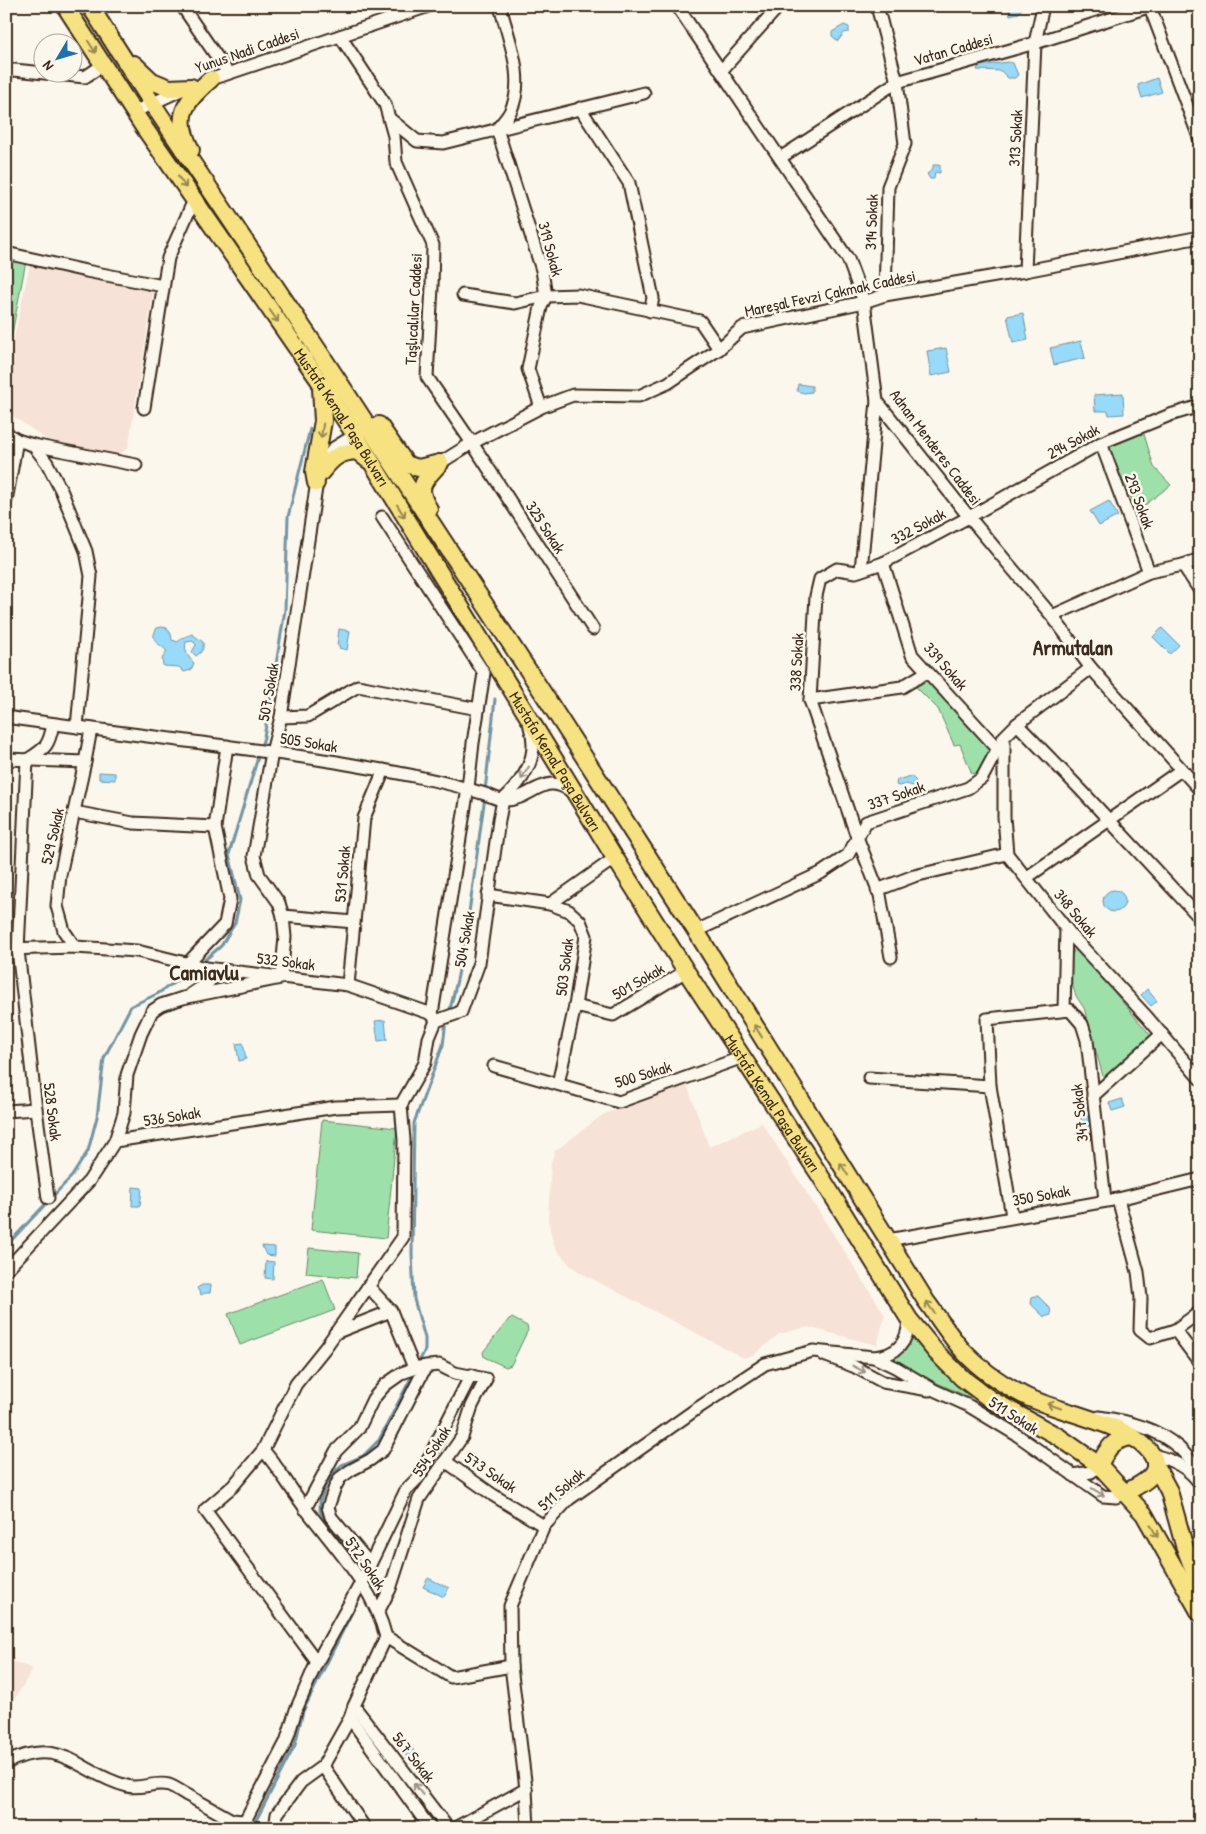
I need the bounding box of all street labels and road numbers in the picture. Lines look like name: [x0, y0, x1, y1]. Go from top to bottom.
street label: Yunus Nadi Caddesi: [192, 22, 302, 78]
street label: Vatan Caddesi: [911, 27, 995, 71]
street label: 313 Sokak: [1003, 109, 1027, 167]
street label: 314 Sokak: [859, 193, 883, 250]
street label: 319 Sokak: [533, 219, 569, 279]
street label: Taşlıcalılar Caddesi: [399, 252, 427, 366]
street label: Mareşal Fevzi Çakmak Caddesi: [742, 264, 918, 322]
street label: Mustafa Kemal Paşa Bulvarı: [289, 344, 395, 491]
street label: Adnan Menderes Caddesi: [885, 384, 987, 510]
street label: 294 Sokak: [1043, 418, 1103, 464]
street label: 293 Sokak: [1120, 470, 1160, 532]
street label: 325 Sokak: [521, 496, 571, 558]
street label: 332 Sokak: [887, 502, 949, 550]
street label: 338 Sokak: [783, 632, 809, 692]
street label: 339 Sokak: [919, 637, 973, 695]
street label: 507 Sokak: [252, 661, 284, 723]
street label: Mustafa Kemal Paşa Bulvarı: [504, 687, 607, 836]
street label: 505 Sokak: [279, 727, 340, 757]
street label: 337 Sokak: [864, 775, 928, 815]
street label: 529 Sokak: [35, 805, 69, 866]
street label: 531 Sokak: [329, 844, 355, 903]
street label: 348 Sokak: [1049, 884, 1103, 942]
street label: 504 Sokak: [448, 909, 480, 969]
street label: 503 Sokak: [550, 936, 579, 997]
street label: 532 Sokak: [256, 947, 317, 976]
street label: 501 Sokak: [608, 957, 668, 1005]
street label: Mustafa Kemal Paşa Bulvarı: [719, 1030, 826, 1177]
street label: 500 Sokak: [612, 1055, 674, 1093]
street label: 528 Sokak: [39, 1082, 68, 1143]
street label: 347 Sokak: [1065, 1083, 1093, 1143]
street label: 536 Sokak: [142, 1101, 202, 1131]
street label: 350 Sokak: [1010, 1179, 1072, 1211]
street label: 511 Sokak: [985, 1391, 1044, 1440]
street label: 554 Sokak: [406, 1421, 456, 1481]
street label: 573 Sokak: [460, 1446, 522, 1498]
street label: 511 Sokak: [533, 1462, 589, 1515]
street label: 572 Sokak: [340, 1532, 392, 1594]
street label: 567 Sokak: [387, 1727, 441, 1787]

